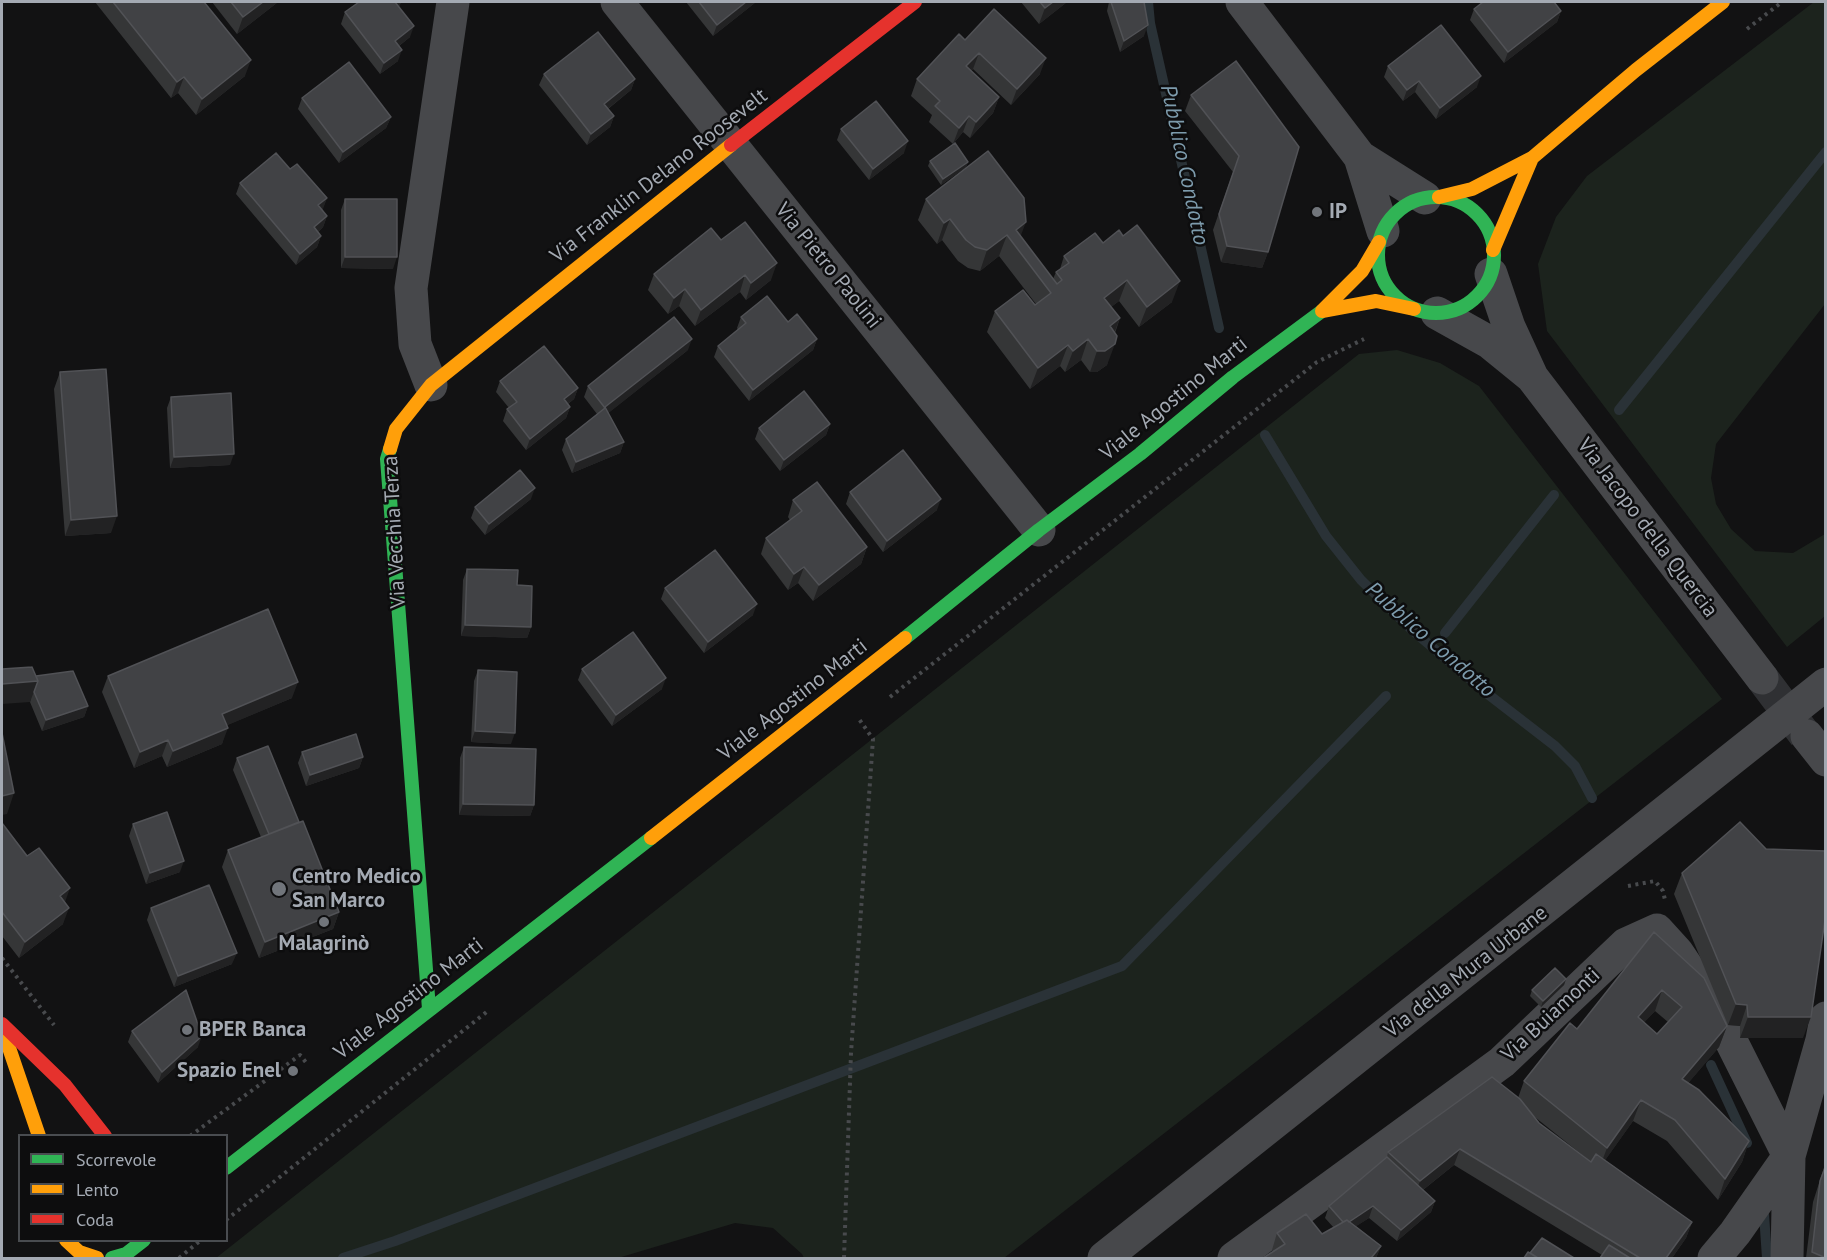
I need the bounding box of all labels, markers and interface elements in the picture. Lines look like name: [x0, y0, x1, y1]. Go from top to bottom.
water label: Pubblico Condotto: [1154, 82, 1214, 248]
street label: Via Franklin Delano Roosevelt: [545, 83, 773, 269]
street label: Via Pietro Paolini: [770, 198, 886, 334]
place label: IP: [1329, 199, 1347, 225]
marker: IP: [1310, 205, 1324, 219]
street label: Viale Agostino Marti: [1095, 332, 1253, 466]
street label: Via Jacopo della Quercia: [1571, 433, 1723, 623]
street label: Via Vecchia Terza: [378, 455, 412, 609]
water label: Pubblico Condotto: [1360, 576, 1500, 704]
street label: Viale Agostino Marti: [713, 634, 873, 766]
place label: Centro Medico San Marco: [292, 864, 421, 914]
marker: Centro Medico San Marco: [270, 880, 288, 898]
street label: Via della Mura Urbane: [1380, 901, 1552, 1043]
marker: Malagrinò: [317, 915, 331, 929]
place label: Malagrinò: [279, 931, 369, 957]
street label: Viale Agostino Marti: [329, 933, 489, 1065]
street label: Via Buiamonti: [1496, 963, 1606, 1067]
place label: BPER Banca: [199, 1017, 306, 1043]
marker: BPER Banca: [180, 1023, 194, 1037]
place label: Spazio Enel: [177, 1058, 281, 1084]
marker: Spazio Enel: [286, 1064, 300, 1078]
legend: [18, 1134, 228, 1242]
text: Scorrevole: [76, 1148, 156, 1171]
text: Lento: [76, 1178, 119, 1201]
text: Coda: [76, 1208, 114, 1231]

